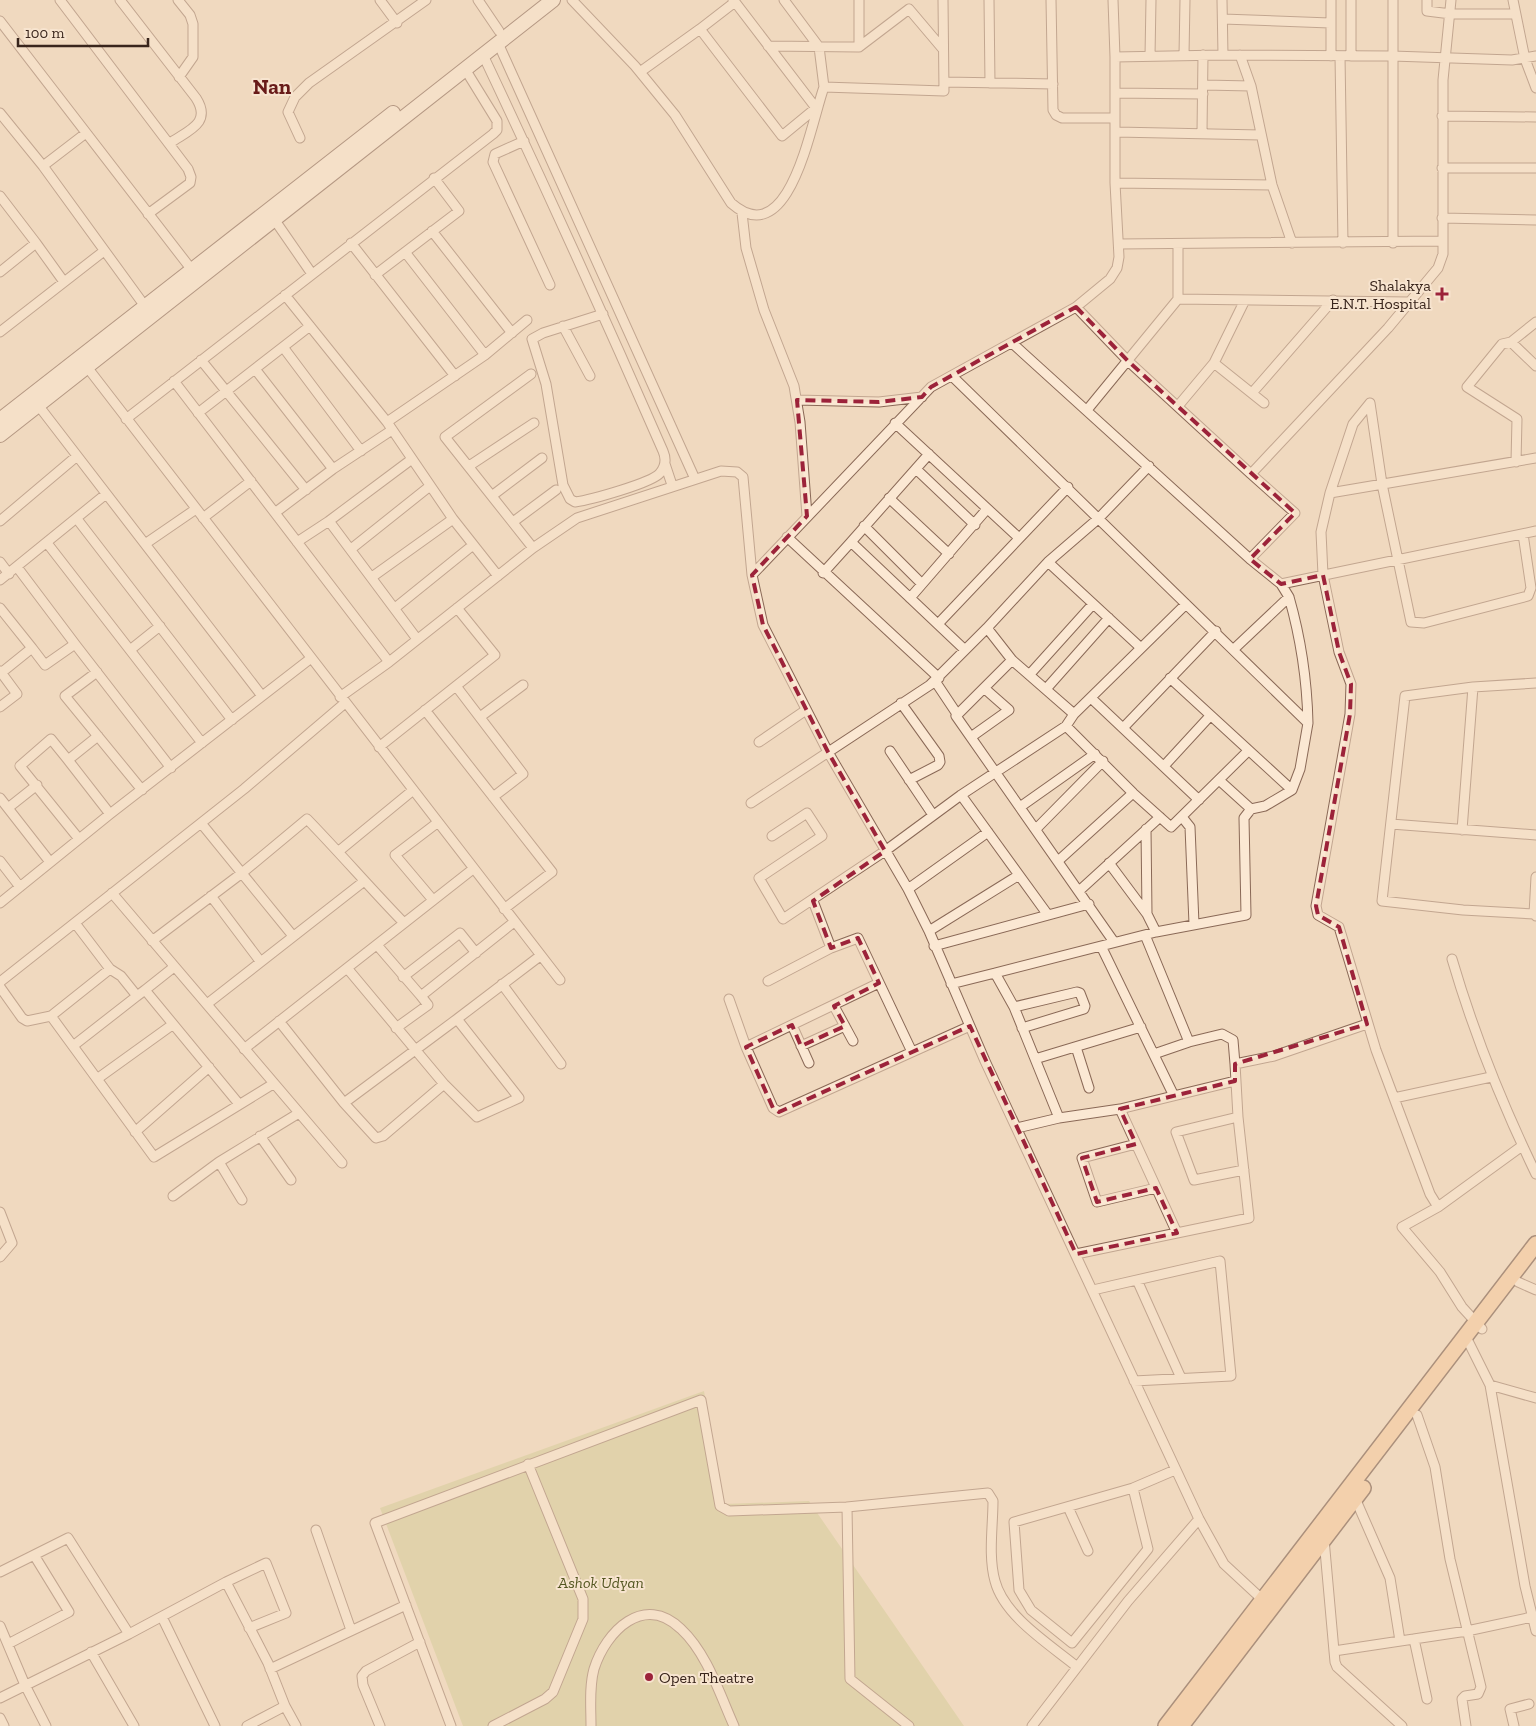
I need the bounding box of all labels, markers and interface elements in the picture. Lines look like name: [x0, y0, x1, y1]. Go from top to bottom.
scale bar: [18, 15, 148, 47]
text: 100 m: [25, 24, 64, 42]
district label: Nan: [253, 74, 292, 99]
place label: Shalakya E.N.T. Hospital: [1330, 276, 1431, 313]
marker: Shalakya E.N.T. Hospital: [1435, 287, 1449, 301]
park label: Ashok Udyan: [557, 1573, 644, 1592]
place label: Open Theatre: [659, 1668, 754, 1687]
marker: Open Theatre: [643, 1671, 655, 1683]

